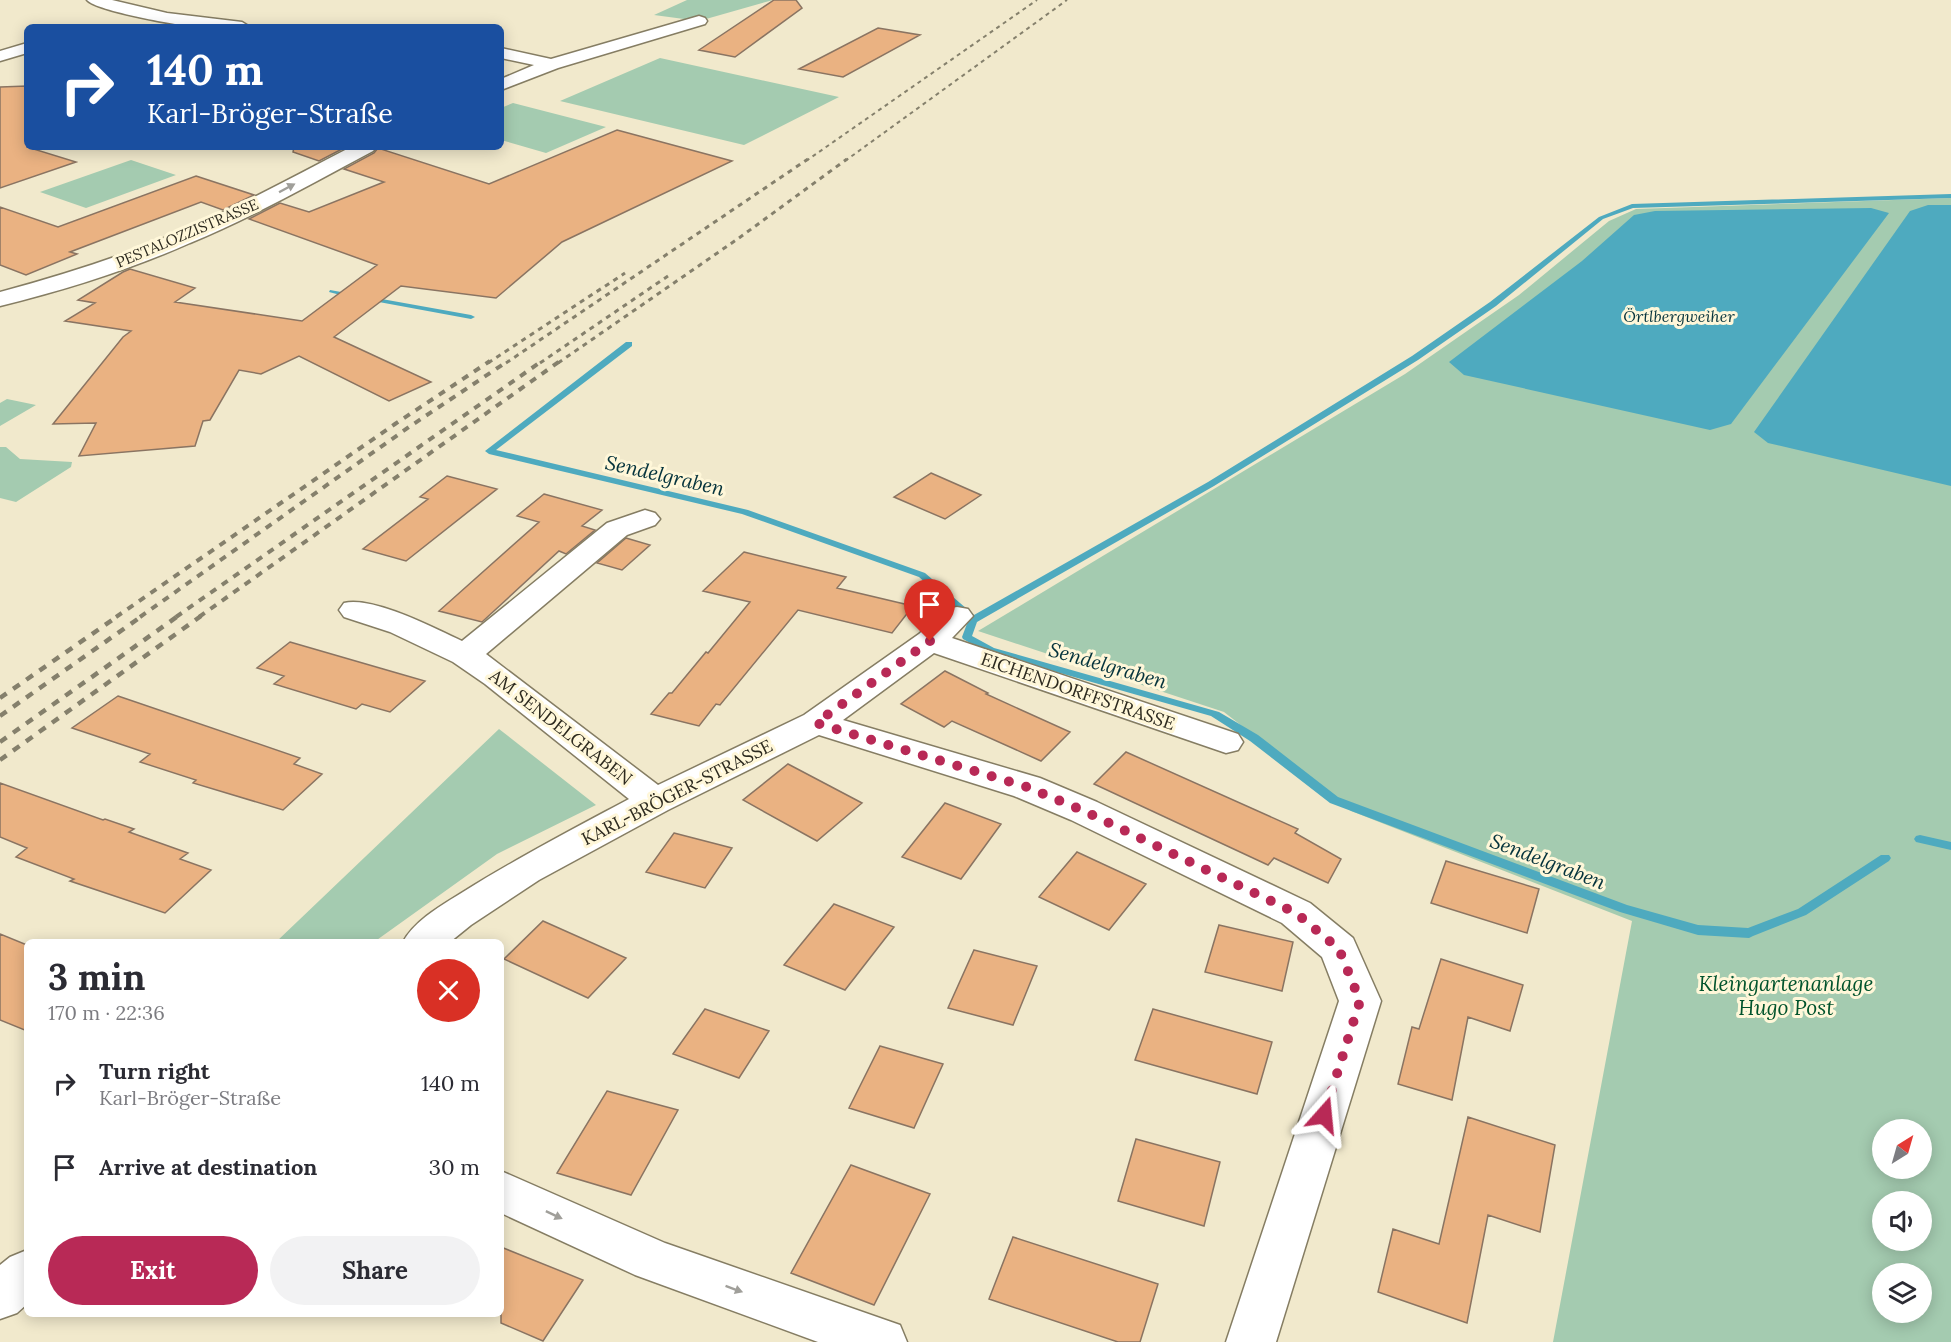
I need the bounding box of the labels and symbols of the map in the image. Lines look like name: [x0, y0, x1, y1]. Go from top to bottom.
one-way arrow: [278, 183, 295, 193]
street label: PESTALOZZISTRASSE: [113, 194, 261, 272]
water label: Örtlbergweiher: [1623, 306, 1735, 326]
water label: Sendelgraben: [603, 449, 728, 501]
pin: [904, 579, 955, 641]
water label: Sendelgraben: [1046, 636, 1171, 694]
street label: EICHENDORFFSTRASSE: [978, 647, 1178, 735]
street label: AM SENDELGRABEN: [484, 663, 637, 790]
street label: KARL-BRÖGER-STRASSE: [578, 734, 776, 850]
water label: Sendelgraben: [1487, 828, 1610, 895]
park label: Kleingartenanlage Hugo Post: [1699, 970, 1873, 1021]
position arrow: [1292, 1083, 1356, 1147]
north arrow: [1872, 1119, 1932, 1179]
one-way arrow: [546, 1211, 563, 1220]
one-way arrow: [726, 1285, 744, 1295]

